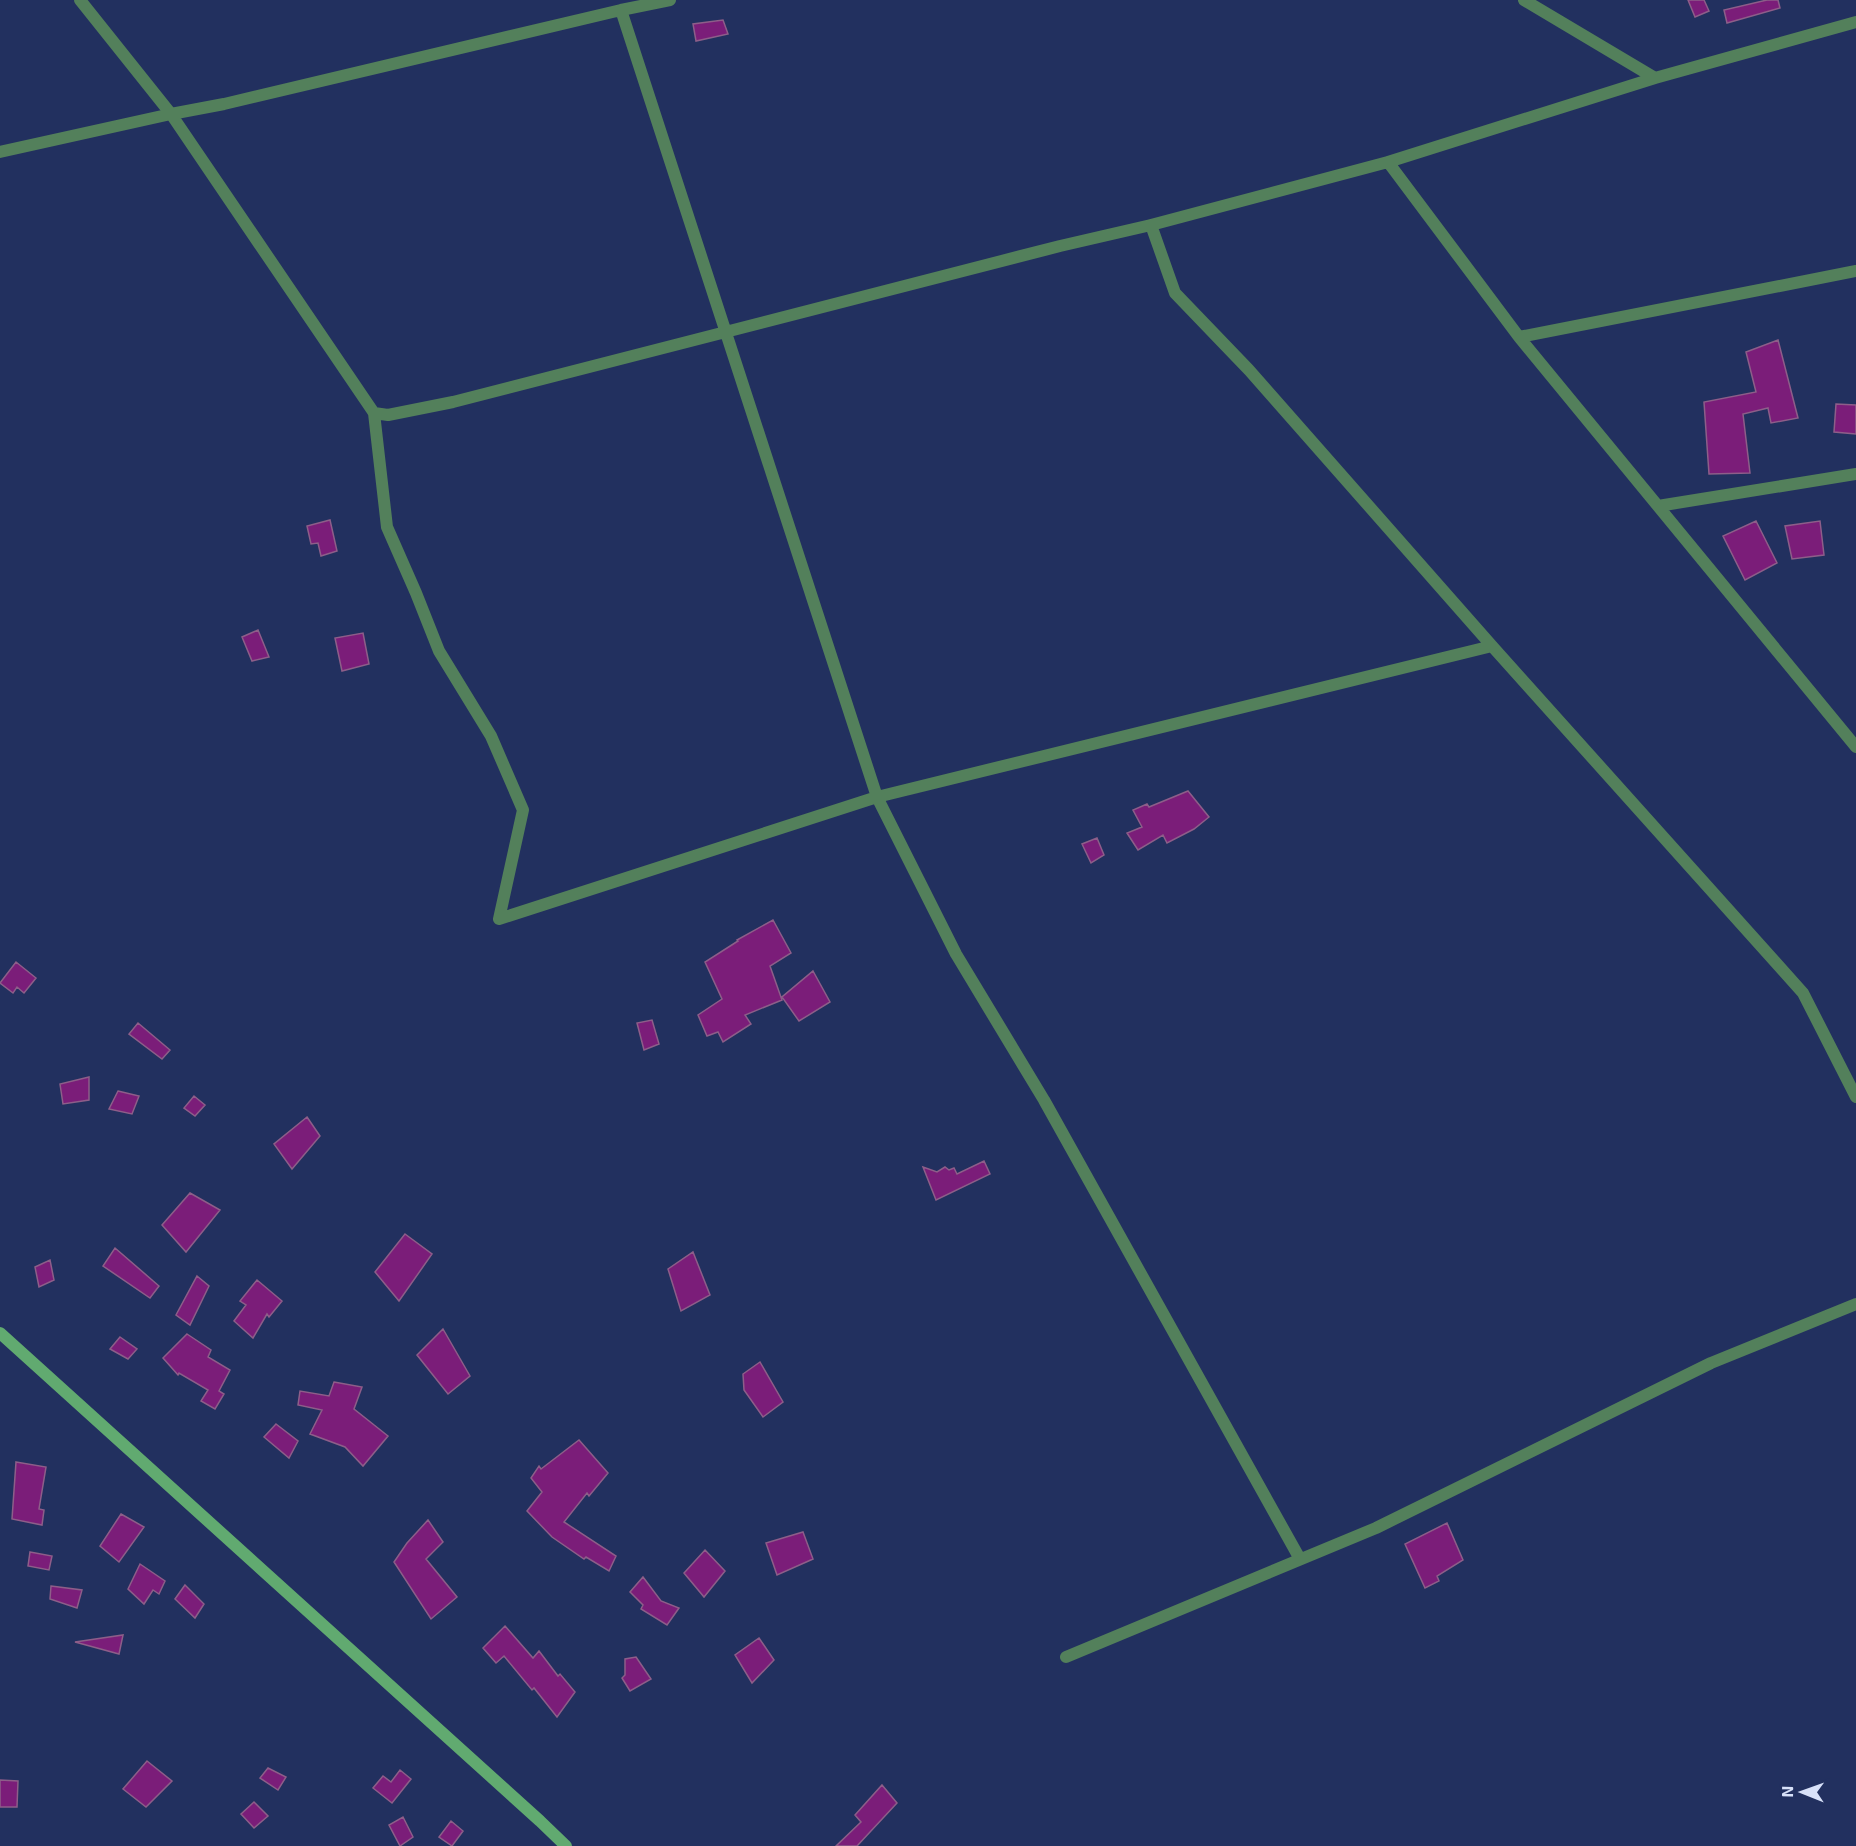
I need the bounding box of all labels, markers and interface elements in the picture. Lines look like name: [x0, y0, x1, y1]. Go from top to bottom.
north arrow: [1772, 1762, 1832, 1822]
text: N: [1777, 1786, 1796, 1798]

